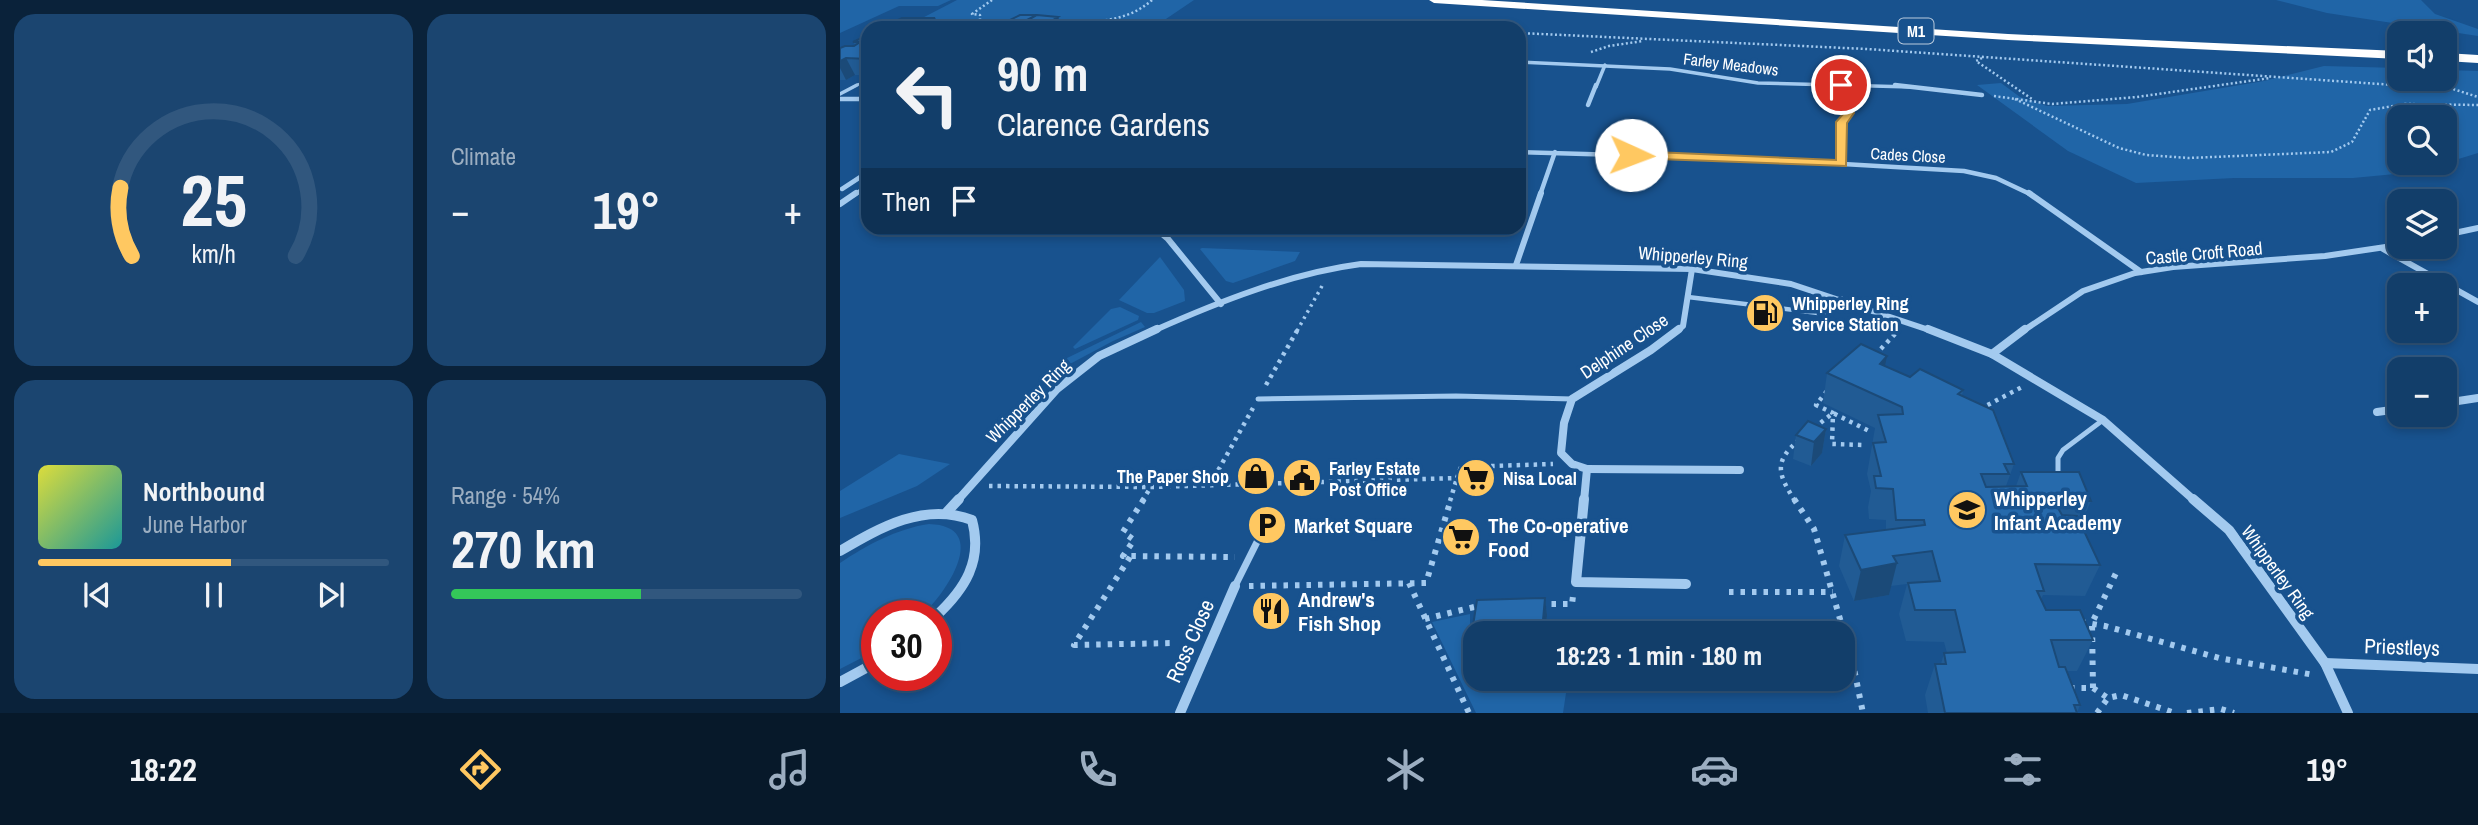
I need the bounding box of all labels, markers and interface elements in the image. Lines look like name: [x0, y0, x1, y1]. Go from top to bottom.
road number: M1: [1898, 19, 1934, 44]
map controls: [2387, 21, 2457, 427]
button: sound: [2387, 21, 2457, 91]
text: 90 m: [997, 40, 1089, 106]
street label: Farley Meadows: [1682, 47, 1780, 81]
icon: left: [882, 49, 973, 140]
pin: [1811, 55, 1871, 115]
icon: arrive: [1822, 66, 1860, 104]
text: Clarence Gardens: [997, 103, 1210, 146]
button: search: [2387, 105, 2457, 175]
position arrow: [1594, 118, 1668, 192]
text: Climate: [451, 141, 516, 172]
street label: Cades Close: [1870, 142, 1946, 168]
text: 25: [180, 151, 247, 249]
text: 19°: [592, 175, 661, 245]
icon: arrive: [945, 182, 983, 220]
text: Then: [882, 184, 931, 219]
text: −: [451, 185, 469, 236]
text: +: [784, 185, 802, 236]
button: layers: [2387, 189, 2457, 259]
street label: Castle Croft Road: [2144, 235, 2264, 271]
text: km/h: [191, 237, 236, 271]
street label: Whipperley Ring: [1637, 240, 1750, 274]
button: +: [2387, 273, 2457, 343]
place label: Whipperley Ring Service Station: [1792, 291, 1908, 337]
fuel station icon: Whipperley Ring Service Station: [1744, 292, 1786, 334]
street label: Delphine Close: [1575, 307, 1673, 385]
street label: Whipperley Ring: [980, 353, 1076, 449]
button: −: [2387, 357, 2457, 427]
shop icon: The Paper Shop: [1235, 455, 1277, 497]
place label: Farley Estate Post Office: [1329, 456, 1420, 502]
public building icon: Farley Estate Post Office: [1281, 457, 1323, 499]
supermarket icon: Nisa Local: [1455, 457, 1497, 499]
place label: The Paper Shop: [1117, 464, 1229, 489]
place label: Nisa Local: [1503, 466, 1577, 491]
text: Northbound: [143, 474, 265, 509]
text: Range · 54%: [451, 480, 560, 511]
place label: Whipperley Infant Academy: [1994, 484, 2122, 537]
school or university icon: Whipperley Infant Academy: [1946, 489, 1988, 531]
parking icon: Market Square: [1246, 504, 1288, 546]
text: June Harbor: [143, 509, 247, 540]
place label: Market Square: [1294, 511, 1413, 540]
place label: The Co-operative Food: [1488, 511, 1629, 564]
text: 270 km: [451, 514, 596, 584]
supermarket icon: The Co-operative Food: [1440, 516, 1482, 558]
street label: Whipperley Ring: [2236, 520, 2321, 624]
icon: previous: [78, 576, 116, 614]
icon: pause: [195, 576, 233, 614]
icon: next: [312, 576, 350, 614]
place label: Andrew's Fish Shop: [1298, 585, 1381, 638]
restaurant icon: Andrew's Fish Shop: [1250, 590, 1292, 632]
street label: Ross Close: [1159, 595, 1221, 687]
speed limit sign: 30: [861, 600, 952, 691]
street label: Priestleys: [2364, 631, 2440, 663]
text: 18:23 · 1 min · 180 m: [1556, 638, 1762, 673]
icon: directions: [456, 745, 505, 794]
icon: music: [765, 745, 814, 794]
icon: phone: [1073, 745, 1122, 794]
icon: climate: [1381, 745, 1430, 794]
icon: car: [1690, 745, 1739, 794]
icon: filters: [1998, 745, 2047, 794]
text: 18:22: [130, 748, 197, 791]
text: 19°: [2306, 748, 2348, 791]

